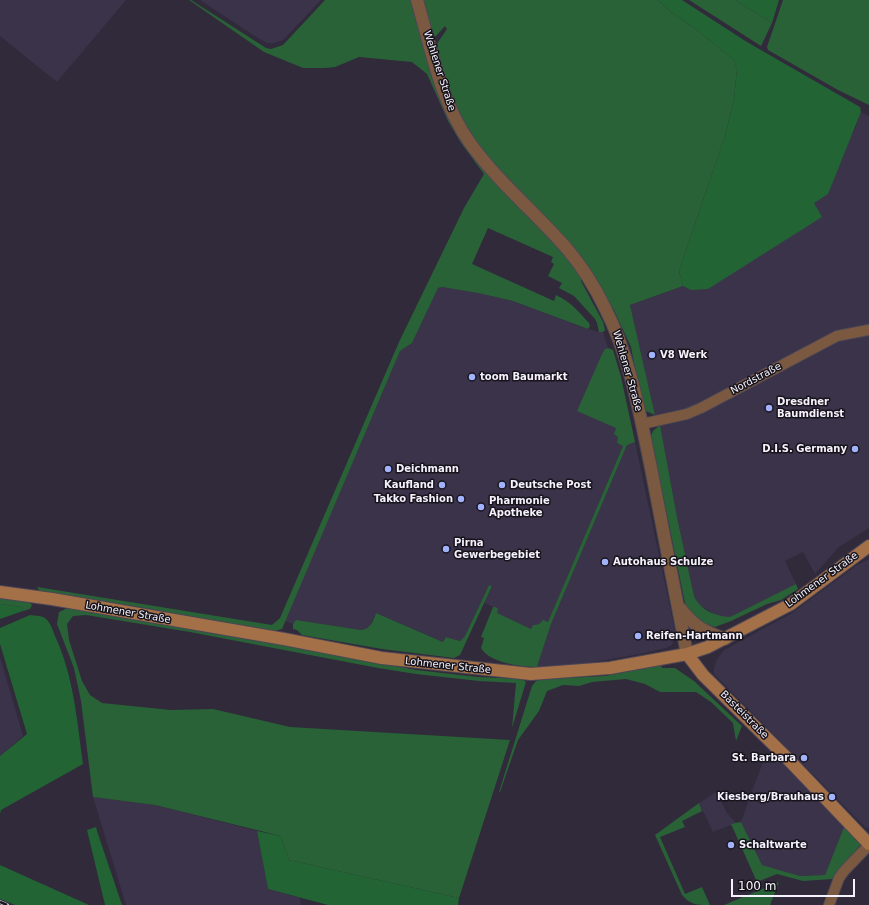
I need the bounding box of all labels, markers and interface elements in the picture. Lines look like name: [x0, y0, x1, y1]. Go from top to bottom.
street label: Wehlener Straße: [420, 29, 458, 113]
street label: Wehlener Straße: [610, 329, 644, 413]
place label: V8 Werk: [660, 349, 707, 361]
marker: V8 Werk: [647, 350, 657, 360]
street label: Nordstraße: [729, 361, 783, 397]
place label: toom Baumarkt: [480, 371, 567, 383]
marker: toom Baumarkt: [467, 372, 477, 382]
place label: Dresdner Baumdienst: [777, 396, 844, 420]
marker: Dresdner Baumdienst: [764, 403, 774, 413]
place label: D.I.S. Germany: [762, 443, 847, 455]
marker: D.I.S. Germany: [850, 444, 860, 454]
place label: Deichmann: [396, 463, 459, 475]
marker: Deichmann: [383, 464, 393, 474]
place label: Kaufland: [384, 479, 434, 491]
place label: Deutsche Post: [510, 479, 591, 491]
marker: Kaufland: [437, 480, 447, 490]
marker: Deutsche Post: [497, 480, 507, 490]
place label: Takko Fashion: [374, 493, 453, 505]
marker: Takko Fashion: [456, 494, 466, 504]
place label: Pharmonie Apotheke: [489, 495, 550, 518]
marker: Pharmonie Apotheke: [476, 502, 486, 512]
place label: Pirna Gewerbegebiet: [454, 537, 540, 560]
marker: Pirna Gewerbegebiet: [441, 544, 451, 554]
street label: Lohmener Straße: [783, 550, 861, 610]
place label: Autohaus Schulze: [613, 556, 713, 568]
marker: Autohaus Schulze: [600, 557, 610, 567]
street label: Lohmener Straße: [84, 600, 172, 626]
place label: Reifen-Hartmann: [646, 630, 743, 642]
marker: Reifen-Hartmann: [633, 631, 643, 641]
street label: Lohmener Straße: [404, 656, 492, 676]
street label: Basteistraße: [718, 689, 770, 741]
place label: St. Barbara: [732, 752, 796, 764]
marker: St. Barbara: [799, 753, 809, 763]
place label: Kiesberg/Brauhaus: [717, 791, 824, 803]
marker: Kiesberg/Brauhaus: [827, 792, 837, 802]
place label: Schaltwarte: [739, 839, 807, 851]
marker: Schaltwarte: [726, 840, 736, 850]
scale bar: [733, 871, 857, 897]
text: 100 m: [738, 879, 776, 893]

